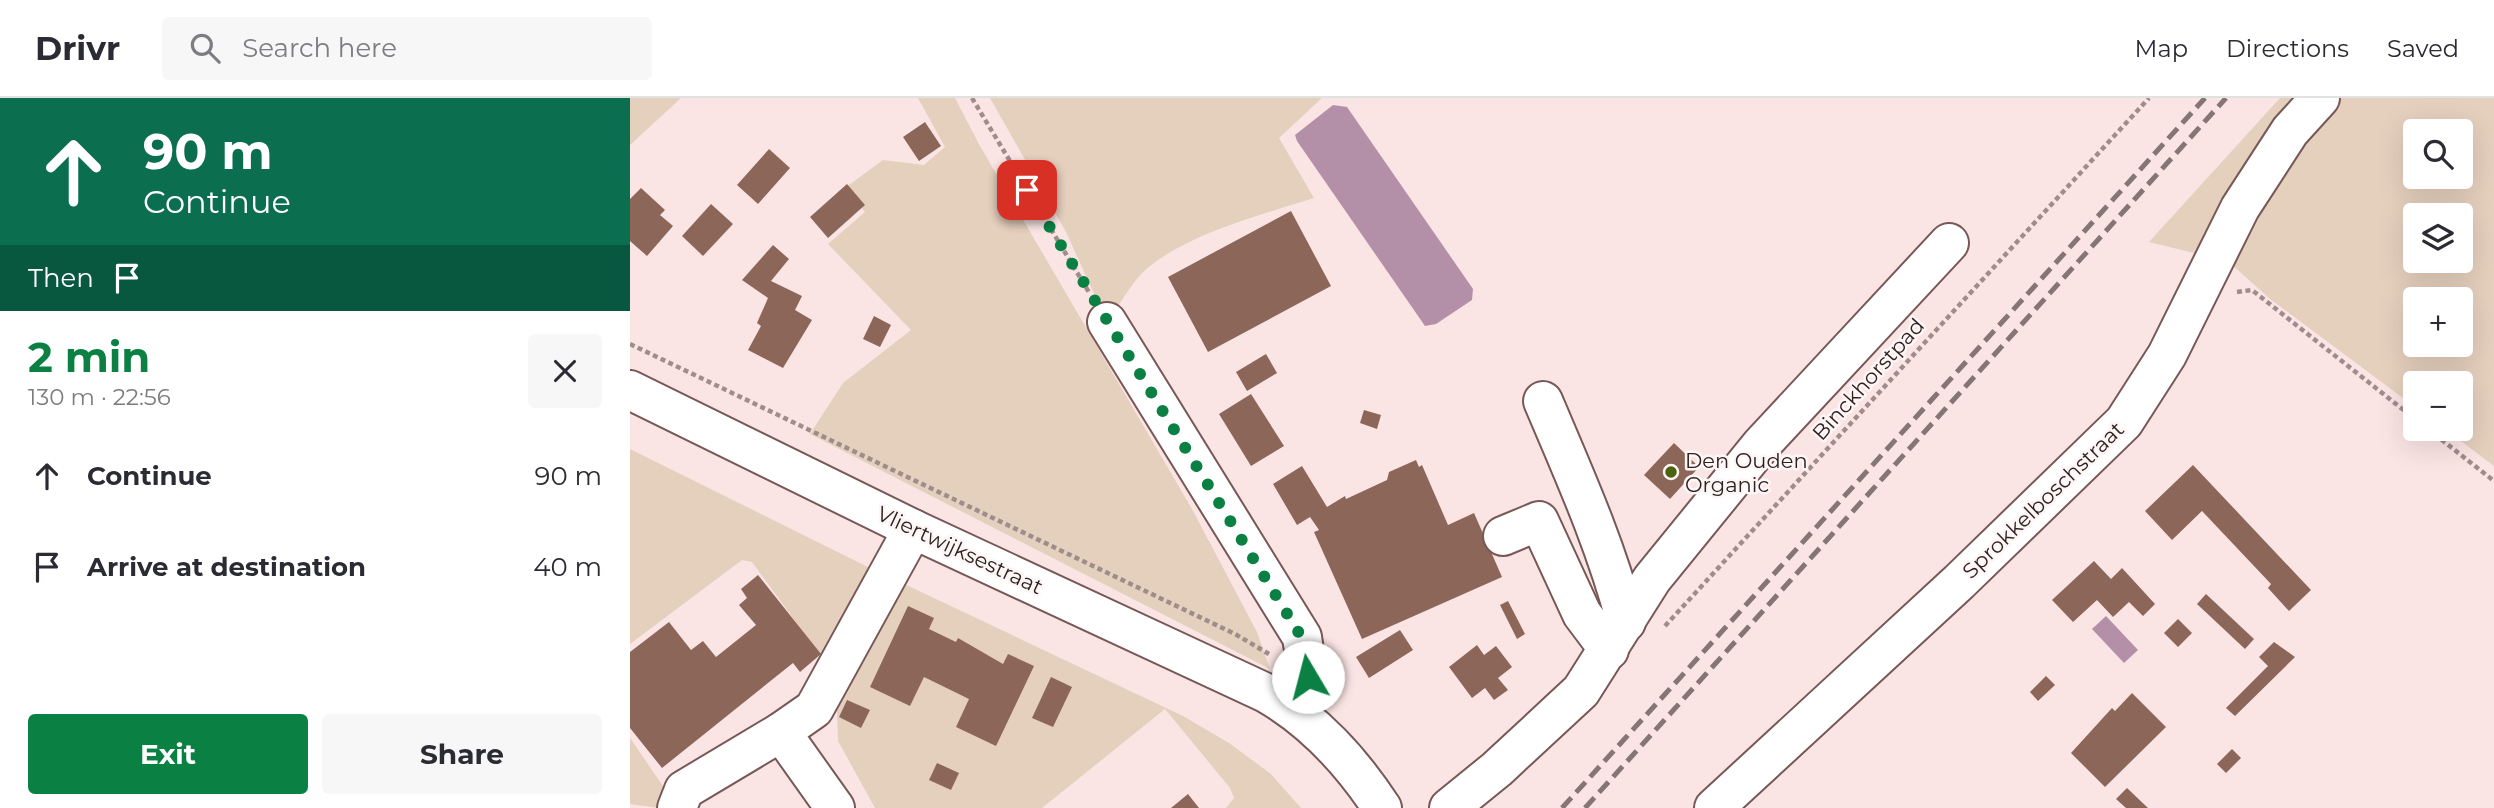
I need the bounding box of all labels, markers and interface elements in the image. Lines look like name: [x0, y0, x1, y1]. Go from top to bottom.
search box: [162, 17, 652, 80]
text: Drivr: [35, 28, 120, 68]
icon: search: [186, 29, 224, 67]
text: Search here: [242, 32, 397, 64]
text: Map: [2135, 34, 2188, 63]
text: Directions: [2226, 34, 2349, 63]
text: Saved: [2387, 34, 2459, 63]
map controls: [2403, 119, 2473, 441]
button: search: [2403, 119, 2473, 189]
text: 90 m: [143, 122, 273, 181]
icon: ahead: [28, 126, 119, 217]
pin: [997, 160, 1057, 220]
icon: arrive: [1008, 171, 1046, 209]
text: Continue: [143, 182, 291, 221]
button: layers: [2403, 203, 2473, 273]
icon: arrive: [108, 259, 146, 297]
text: Then: [28, 262, 94, 294]
button: +: [2403, 287, 2473, 357]
street label: Binckhorstpad: [1807, 313, 1929, 445]
text: 2 min: [28, 331, 150, 383]
button: close: [528, 334, 602, 408]
button: −: [2403, 371, 2473, 441]
text: 130 m · 22:56: [28, 383, 171, 411]
street label: Sprokkelboschstraat: [1957, 416, 2129, 584]
place label: Den Ouden Organic: [1685, 448, 1808, 497]
icon: ahead: [28, 457, 66, 495]
text: Continue: [87, 460, 212, 492]
text: 90 m: [535, 460, 602, 492]
marker: Den Ouden Organic: [1663, 464, 1679, 480]
street label: Vliertwijksestraat: [873, 501, 1047, 599]
icon: arrive: [28, 548, 66, 586]
text: Arrive at destination: [87, 551, 366, 583]
text: 40 m: [533, 551, 602, 583]
position arrow: [1271, 640, 1345, 714]
button: Exit: [28, 714, 308, 794]
button: Share: [322, 714, 602, 794]

